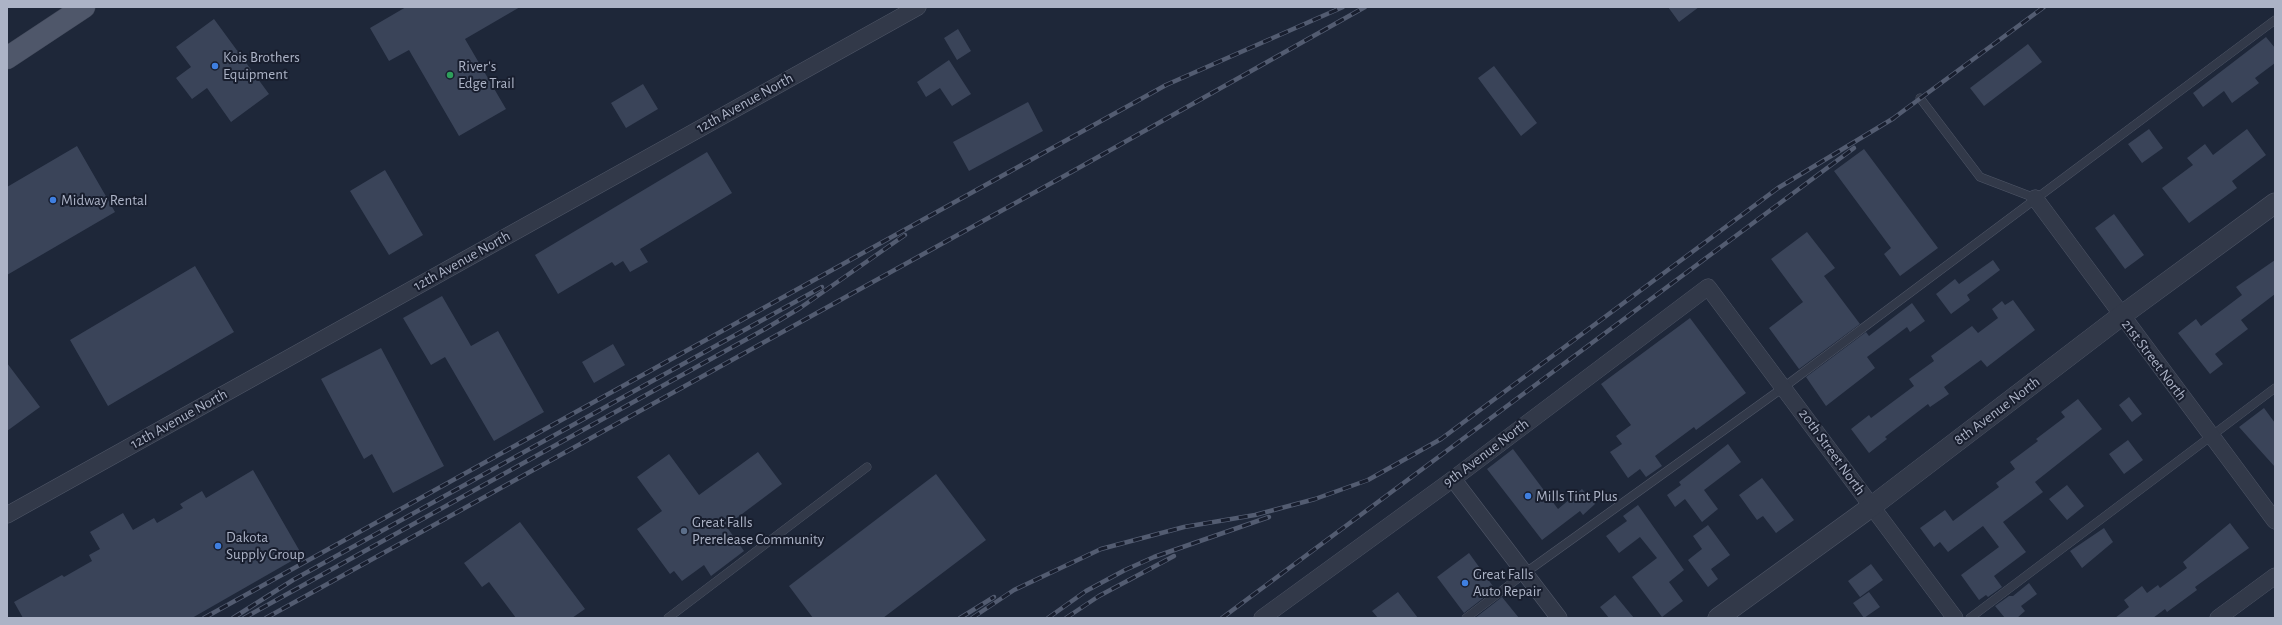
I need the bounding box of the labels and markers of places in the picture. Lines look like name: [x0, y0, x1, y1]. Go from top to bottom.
place label: Kois Brothers Equipment: [223, 48, 300, 83]
place label: River's Edge Trail: [458, 57, 515, 92]
marker: Kois Brothers Equipment: [210, 61, 220, 71]
marker: River's Edge Trail: [445, 70, 455, 80]
place label: Midway Rental: [61, 191, 148, 209]
marker: Midway Rental: [48, 195, 58, 205]
place label: Mills Tint Plus: [1536, 487, 1618, 505]
marker: Mills Tint Plus: [1523, 491, 1533, 501]
place label: Great Falls Prerelease Community: [692, 513, 824, 548]
marker: Great Falls Prerelease Community: [679, 526, 689, 536]
place label: Dakota Supply Group: [226, 528, 305, 563]
marker: Dakota Supply Group: [213, 541, 223, 551]
place label: Great Falls Auto Repair: [1473, 565, 1541, 600]
marker: Great Falls Auto Repair: [1460, 578, 1470, 588]

